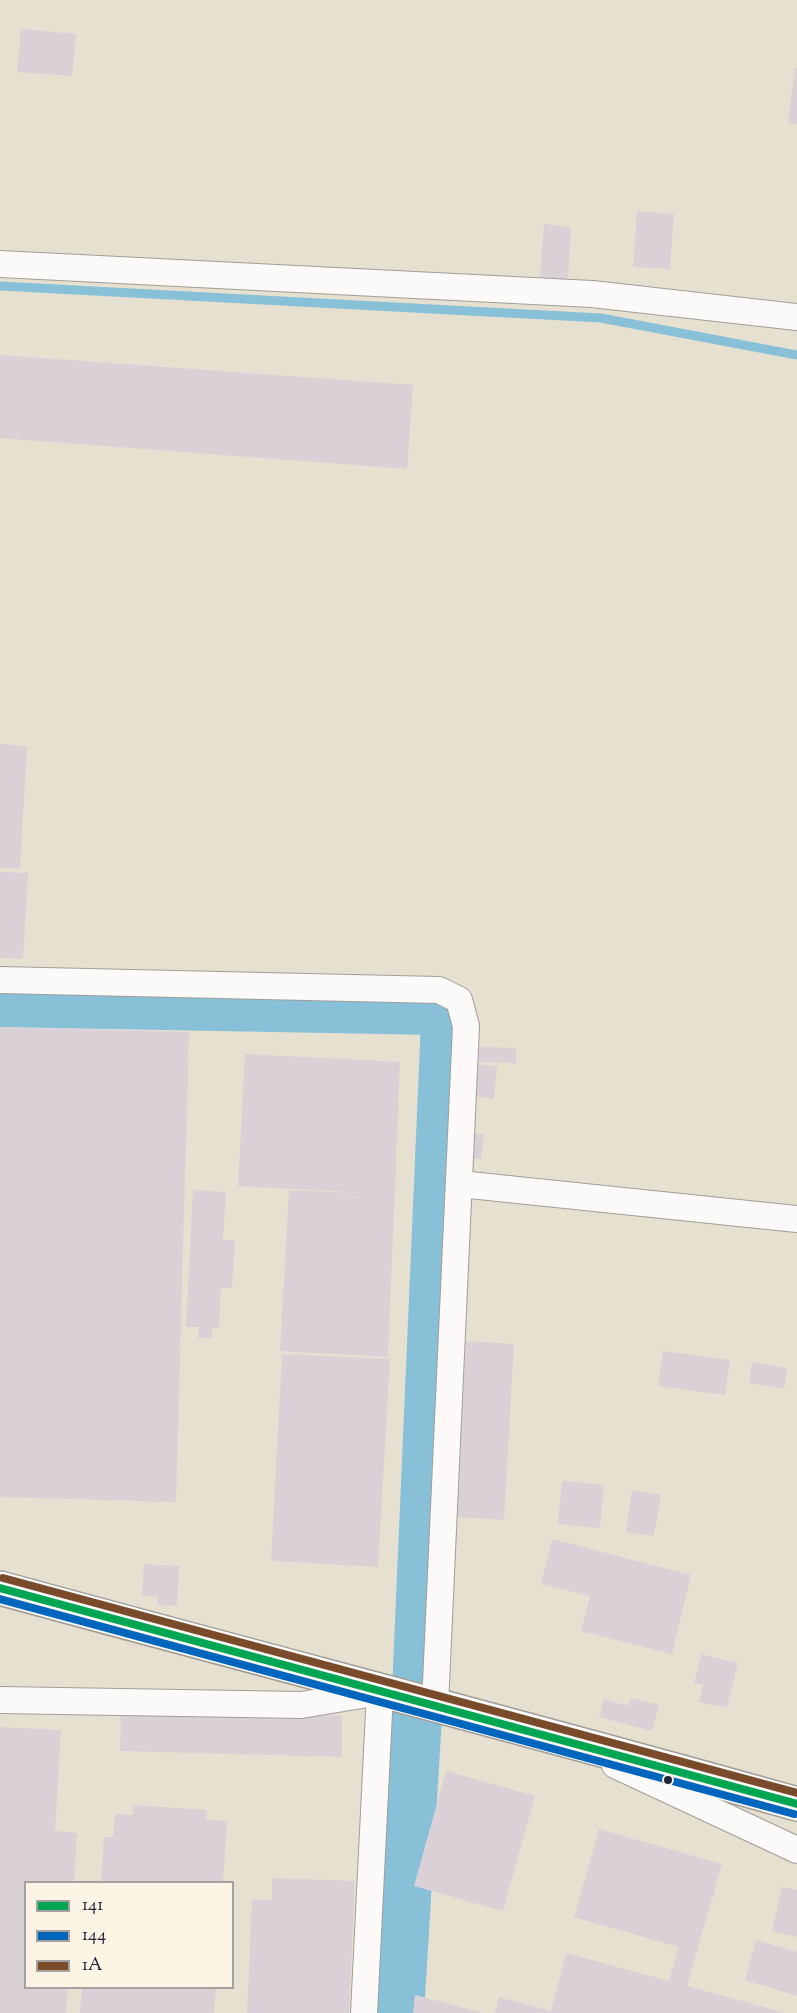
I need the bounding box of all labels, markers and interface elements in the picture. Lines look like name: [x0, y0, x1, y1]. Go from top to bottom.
unlabelled marker: [662, 1774, 674, 1786]
legend: [24, 1881, 234, 1989]
text: 141: [82, 1893, 103, 1919]
text: 144: [82, 1923, 106, 1949]
text: 1A: [82, 1953, 103, 1979]

